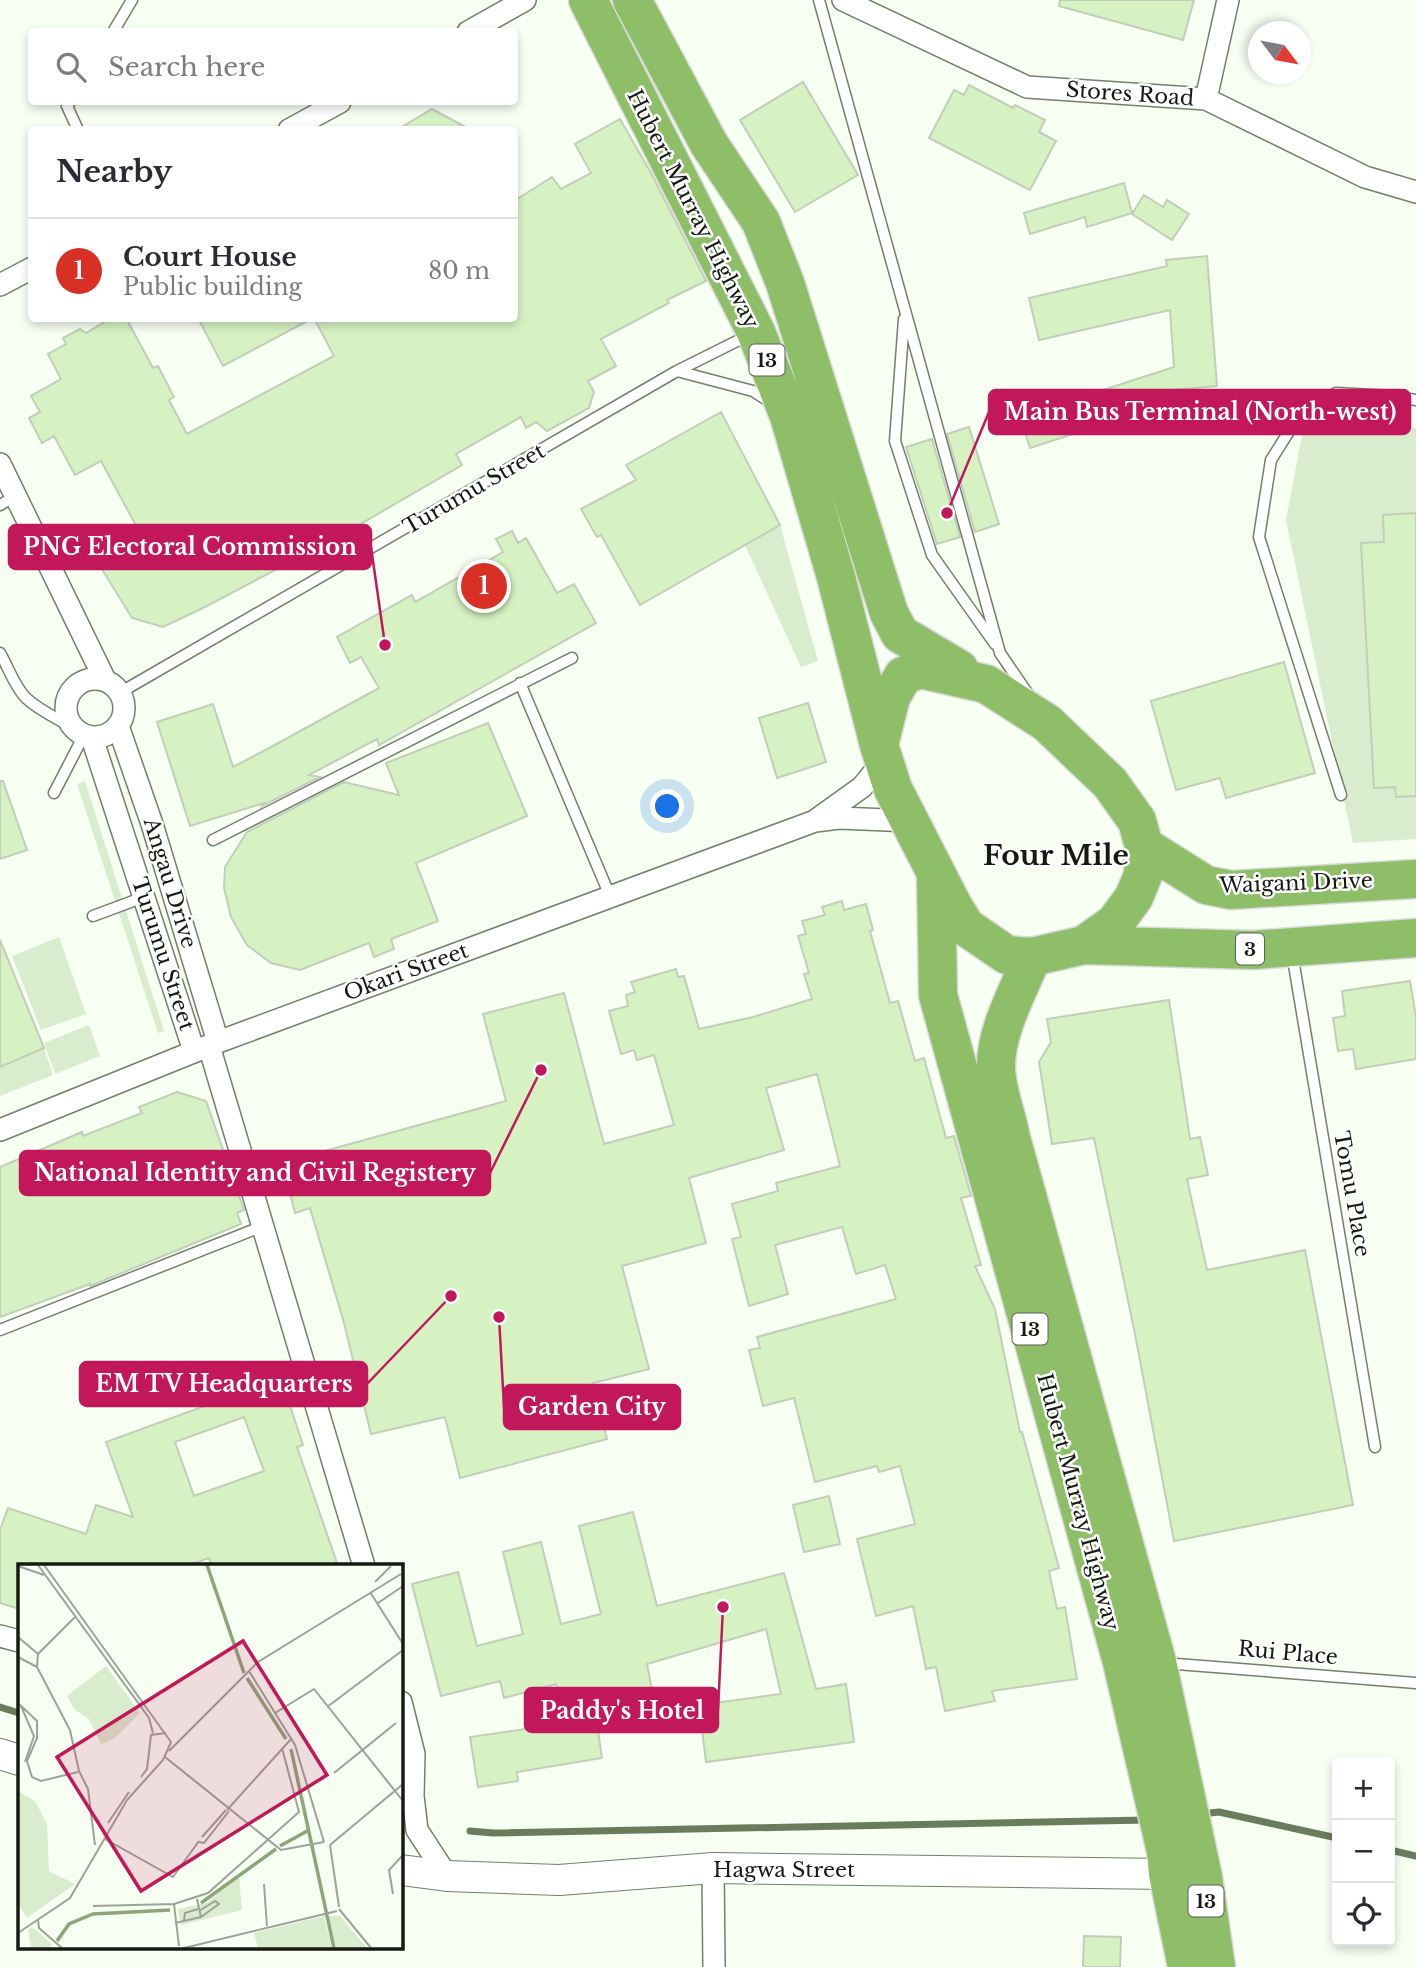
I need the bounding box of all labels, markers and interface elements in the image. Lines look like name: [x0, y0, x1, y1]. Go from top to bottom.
north arrow: [1248, 21, 1311, 84]
search box: [28, 28, 518, 105]
icon: search: [52, 48, 90, 86]
text: Search here: [108, 51, 265, 83]
street label: Stores Road: [1065, 77, 1195, 111]
street label: Hubert Murray Highway: [621, 85, 765, 333]
text: Nearby: [56, 153, 172, 190]
text: Court House: [123, 241, 297, 273]
text: 1: [74, 257, 84, 285]
text: 80 m: [428, 257, 490, 285]
text: Public building: [123, 273, 302, 301]
road number: 13: [750, 344, 784, 376]
callout: Main Bus Terminal (North-west): [989, 390, 1410, 434]
text: Main Bus Terminal (North-west): [1004, 398, 1397, 426]
street label: Turumu Street: [398, 438, 550, 540]
callout: PNG Electoral Commission: [9, 525, 371, 569]
text: PNG Electoral Commission: [23, 533, 357, 561]
pin: 1: [461, 560, 507, 612]
your location: [650, 789, 684, 823]
street label: Angau Drive: [138, 814, 202, 951]
district label: Four Mile: [983, 838, 1129, 873]
street label: Waigani Drive: [1218, 867, 1373, 899]
street label: Turumu Street: [126, 874, 200, 1034]
road number: 3: [1236, 934, 1264, 965]
street label: Okari Street: [340, 937, 472, 1007]
street label: Tomu Place: [1328, 1129, 1376, 1259]
callout: National Identity and Civil Registery: [20, 1151, 490, 1195]
text: National Identity and Civil Registery: [34, 1159, 477, 1187]
road number: 13: [1012, 1314, 1048, 1344]
callout: EM TV Headquarters: [80, 1362, 367, 1406]
text: EM TV Headquarters: [95, 1370, 353, 1398]
street label: Hubert Murray Highway: [1031, 1371, 1125, 1634]
callout: Garden City: [504, 1385, 680, 1429]
text: Garden City: [518, 1393, 667, 1421]
inset map: [18, 1564, 402, 1950]
street label: Rui Place: [1237, 1636, 1339, 1670]
callout: Paddy's Hotel: [525, 1688, 718, 1732]
text: Paddy's Hotel: [540, 1697, 704, 1725]
map controls: [1332, 1757, 1395, 1946]
button: +: [1332, 1757, 1395, 1820]
button: −: [1332, 1820, 1395, 1883]
street label: Hagwa Street: [713, 1857, 855, 1883]
button: locate: [1332, 1883, 1395, 1946]
road number: 13: [1188, 1885, 1224, 1916]

